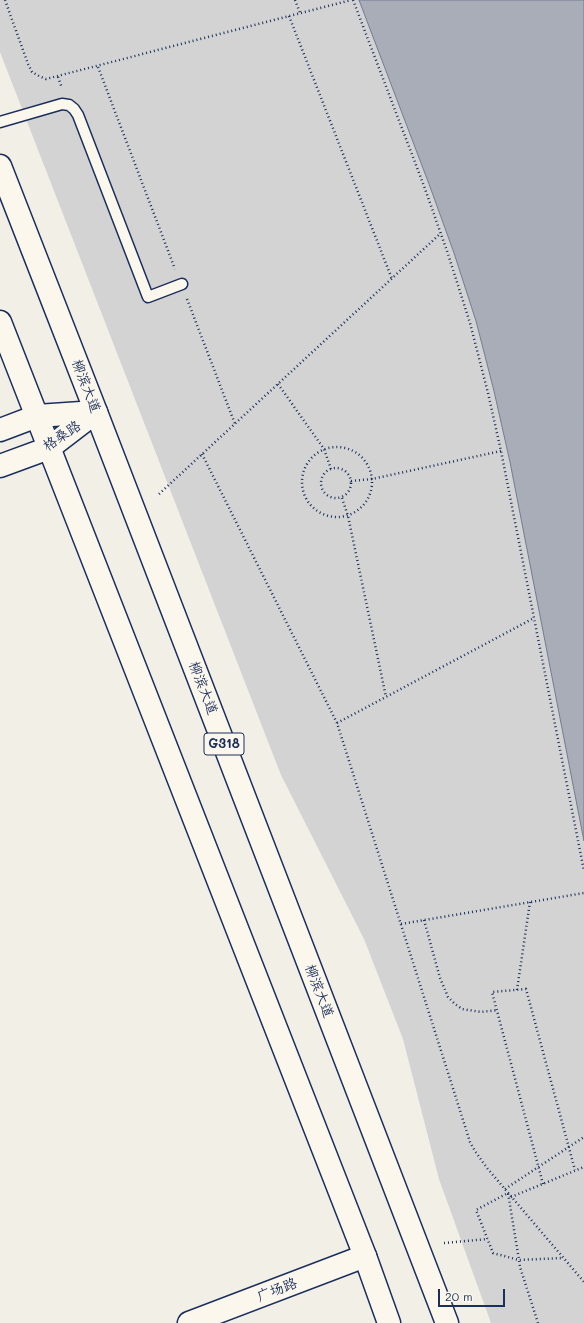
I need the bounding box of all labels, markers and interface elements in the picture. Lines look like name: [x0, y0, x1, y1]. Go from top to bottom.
street label: 柳滨大道: [68, 357, 104, 415]
street label: 格桑路: [40, 417, 84, 455]
street label: 柳滨大道: [185, 659, 221, 717]
road number: G318: [204, 733, 244, 755]
street label: 柳滨大道: [301, 962, 337, 1020]
street label: 广场路: [254, 1275, 300, 1305]
scale bar: [440, 1281, 507, 1307]
text: 20 m: [445, 1288, 473, 1304]

